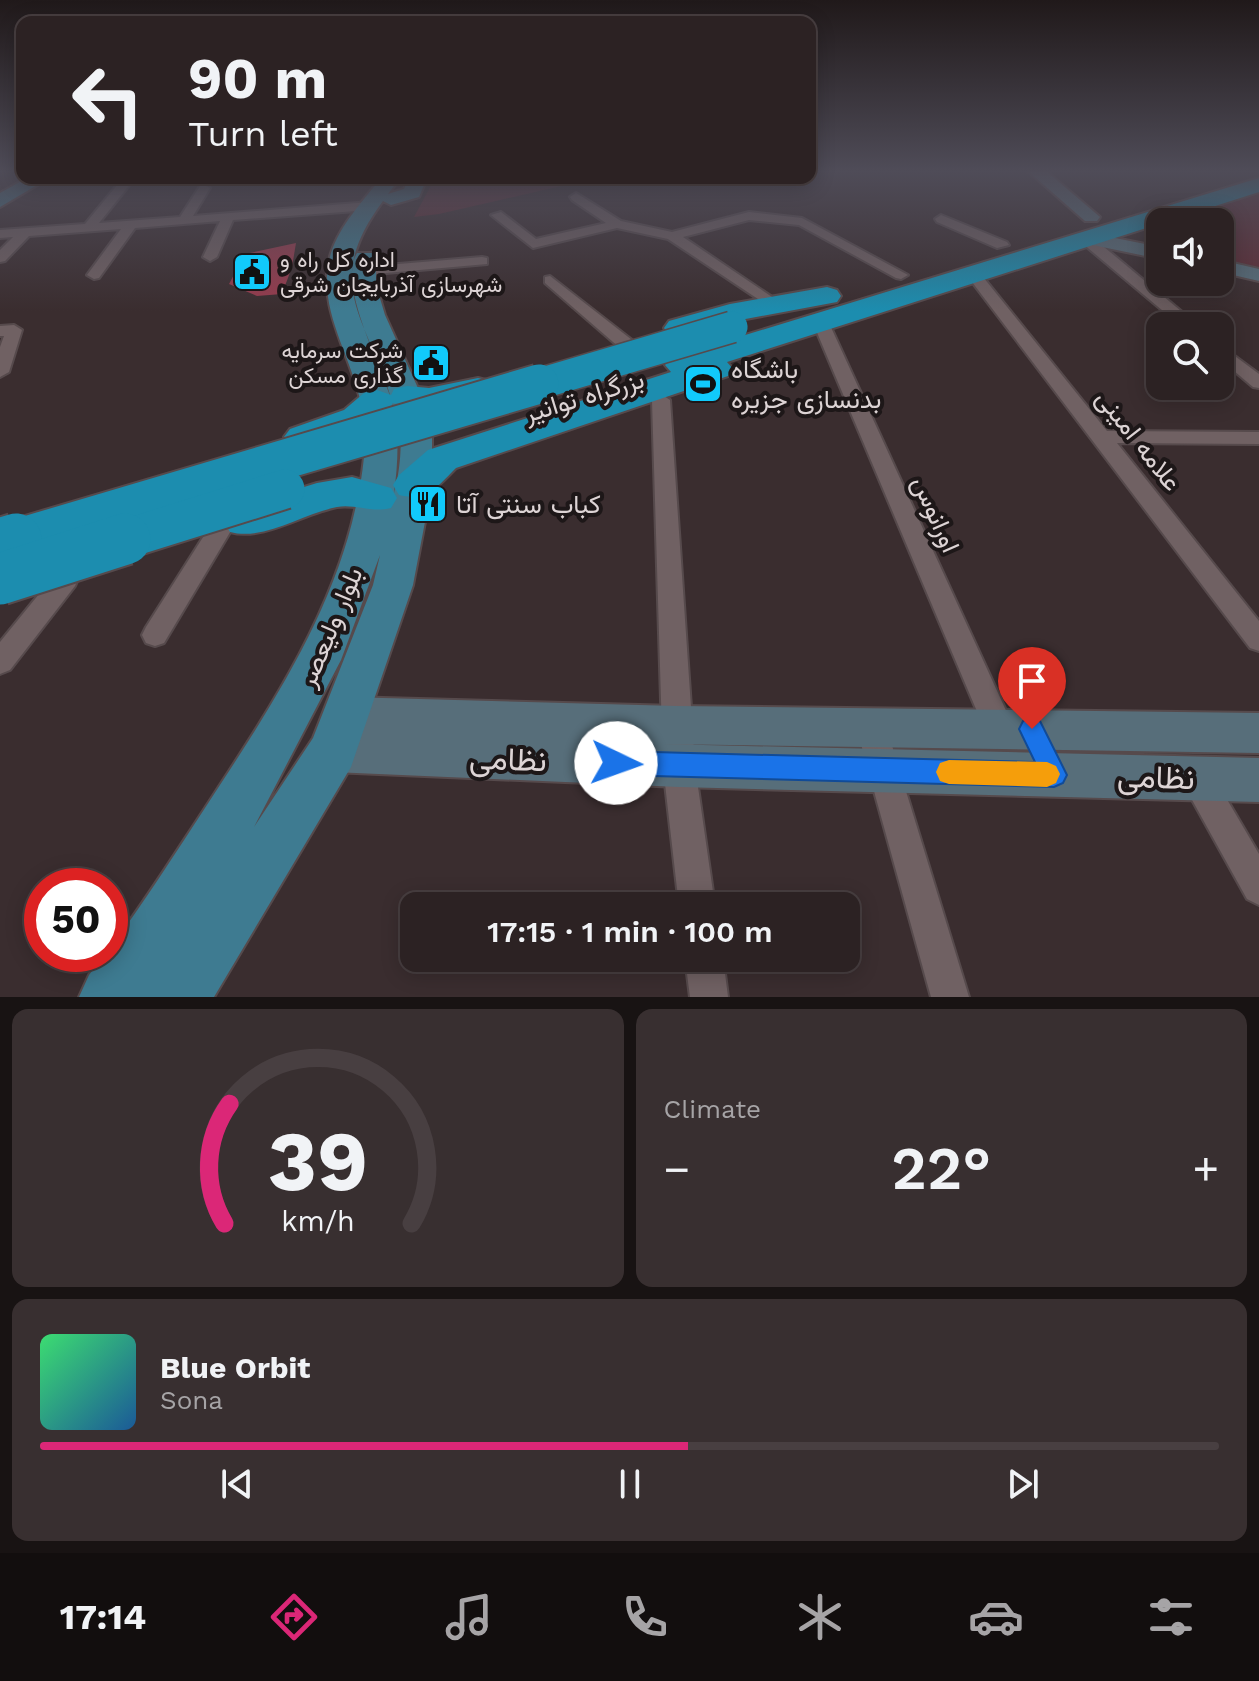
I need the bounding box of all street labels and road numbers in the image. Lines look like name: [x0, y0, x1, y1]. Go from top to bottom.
street label: بزرگراه توانیر: [519, 364, 648, 430]
street label: علامه امینی: [1089, 383, 1188, 497]
street label: اورانوس: [905, 471, 966, 557]
street label: بلوار ولیعصر: [291, 563, 370, 693]
street label: نظامی: [469, 739, 547, 779]
street label: نظامی: [1117, 757, 1195, 797]

